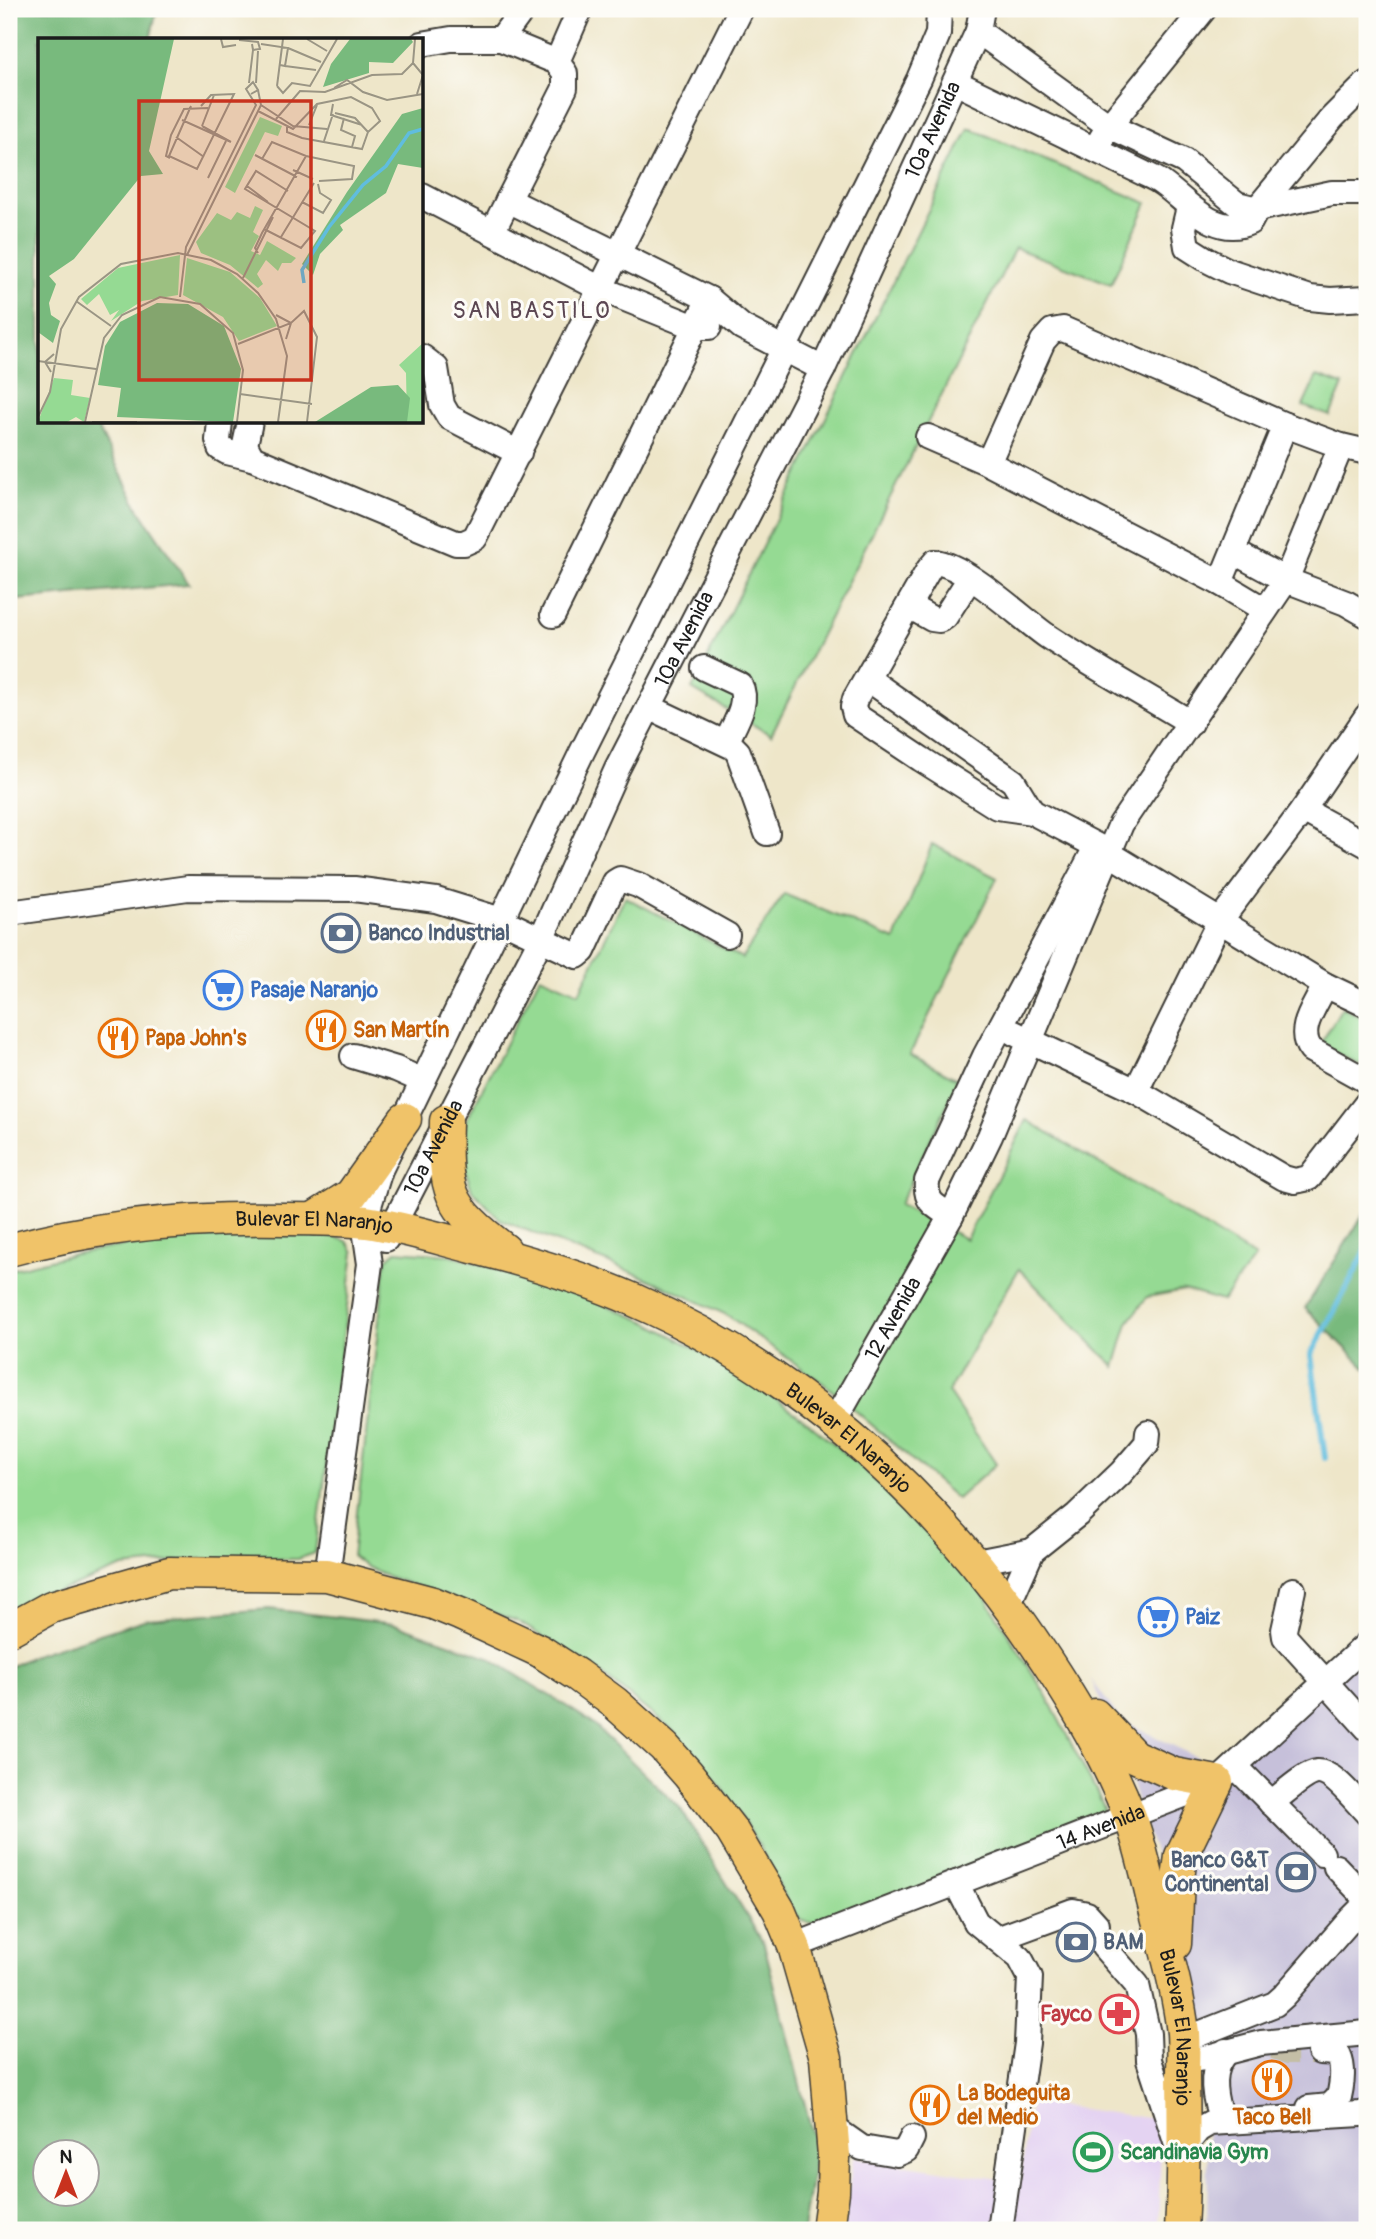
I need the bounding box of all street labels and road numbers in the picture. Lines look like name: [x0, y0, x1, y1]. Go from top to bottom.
street label: 10a Avenida: [899, 77, 967, 183]
street label: 10a Avenida: [648, 587, 720, 692]
street label: 10a Avenida: [397, 1095, 469, 1200]
street label: Bulevar El Naranjo: [235, 1205, 396, 1240]
street label: 12 Avenida: [858, 1272, 927, 1365]
street label: Bulevar El Naranjo: [780, 1377, 918, 1499]
street label: 14 Avenida: [1053, 1798, 1149, 1856]
street label: Bulevar El Naranjo: [1153, 1946, 1197, 2106]

